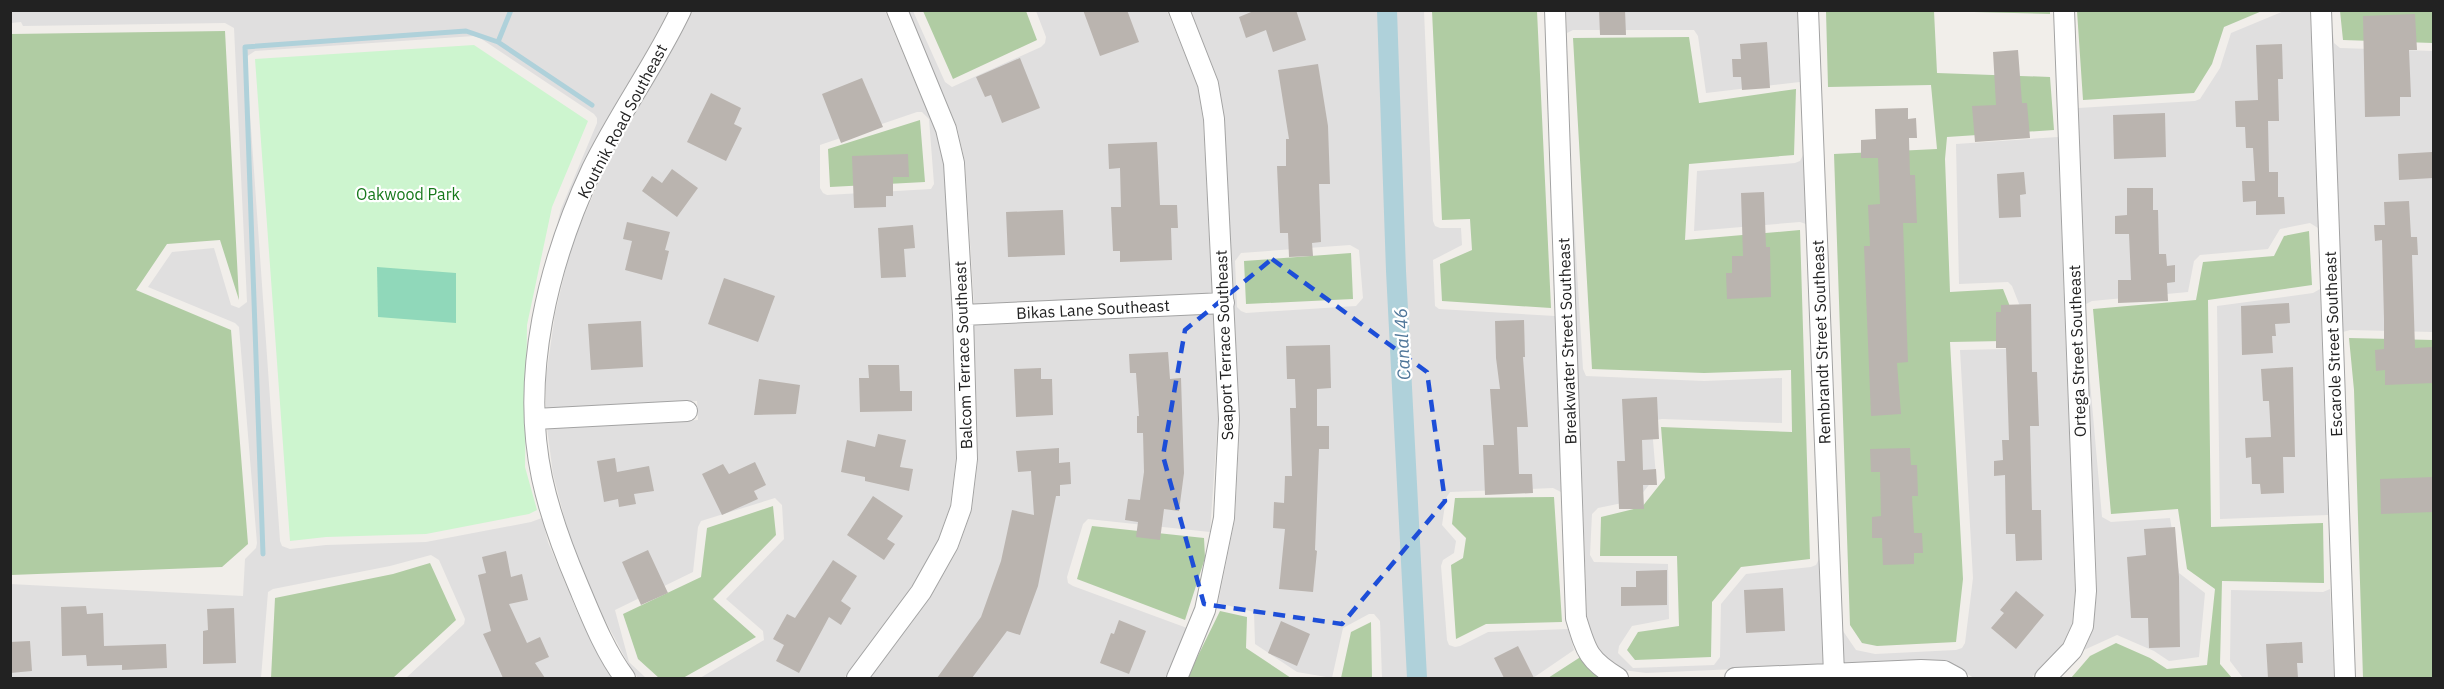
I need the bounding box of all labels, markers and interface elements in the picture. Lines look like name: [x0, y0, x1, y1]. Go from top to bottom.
street label: Koutnik Road Southeast: [573, 40, 671, 202]
park label: Oakwood Park: [356, 184, 461, 204]
street label: Breakwater Street Southeast: [1553, 237, 1581, 445]
street label: Rembrandt Street Southeast: [1807, 239, 1835, 445]
street label: Seaport Terrace Southeast: [1211, 249, 1237, 441]
street label: Escarole Street Southeast: [2320, 251, 2346, 437]
street label: Balcom Terrace Southeast: [950, 261, 976, 449]
street label: Ortega Street Southeast: [2064, 264, 2090, 438]
street label: Bikas Lane Southeast: [1016, 295, 1170, 323]
water label: Canal 46: [1389, 307, 1415, 381]

